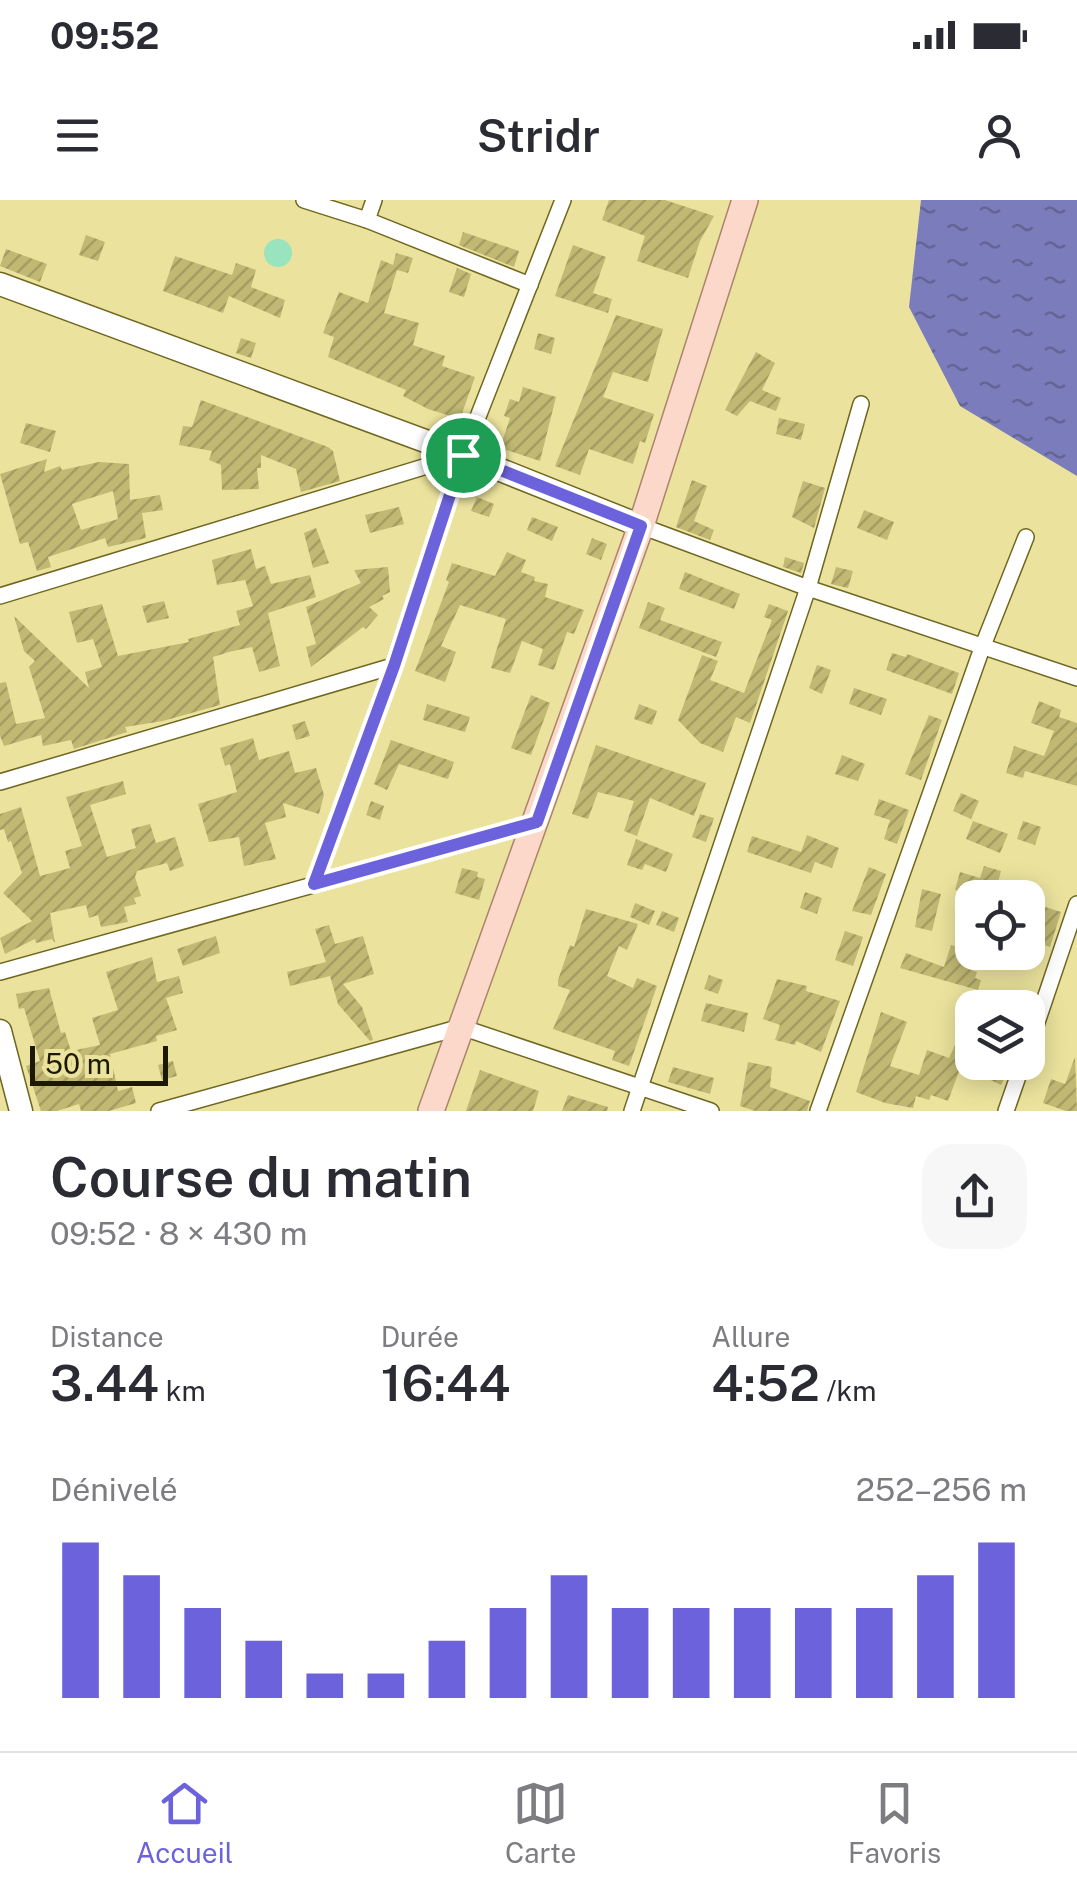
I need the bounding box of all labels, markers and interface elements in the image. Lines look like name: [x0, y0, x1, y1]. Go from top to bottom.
text: 09:52: [50, 13, 159, 58]
icon: menu: [50, 108, 105, 163]
icon: person: [972, 108, 1027, 163]
text: Stridr: [477, 109, 600, 162]
pin: [421, 413, 506, 498]
icon: arrive: [436, 428, 491, 483]
map controls: [955, 880, 1045, 1080]
button: locate: [955, 880, 1045, 970]
button: layers: [955, 990, 1045, 1080]
scale bar: [30, 1041, 168, 1086]
text: 50 m: [45, 1047, 111, 1080]
button: share: [922, 1144, 1027, 1249]
text: Course du matin: [50, 1145, 472, 1209]
text: 09:52 · 8 × 430 m: [50, 1215, 307, 1252]
text: Distance: [50, 1320, 164, 1353]
text: Durée: [381, 1320, 459, 1353]
text: Allure: [711, 1320, 790, 1353]
text: 3.44: [50, 1353, 159, 1412]
text: 16:44: [381, 1353, 510, 1412]
text: 4:52: [711, 1353, 820, 1412]
text: km: [159, 1374, 206, 1407]
text: /km: [820, 1374, 876, 1407]
text: Dénivelé: [50, 1471, 178, 1508]
text: 252–256 m: [856, 1471, 1027, 1508]
tab: Accueil: [136, 1776, 233, 1869]
tab: Carte: [505, 1776, 576, 1869]
tab: Favoris: [848, 1776, 941, 1869]

